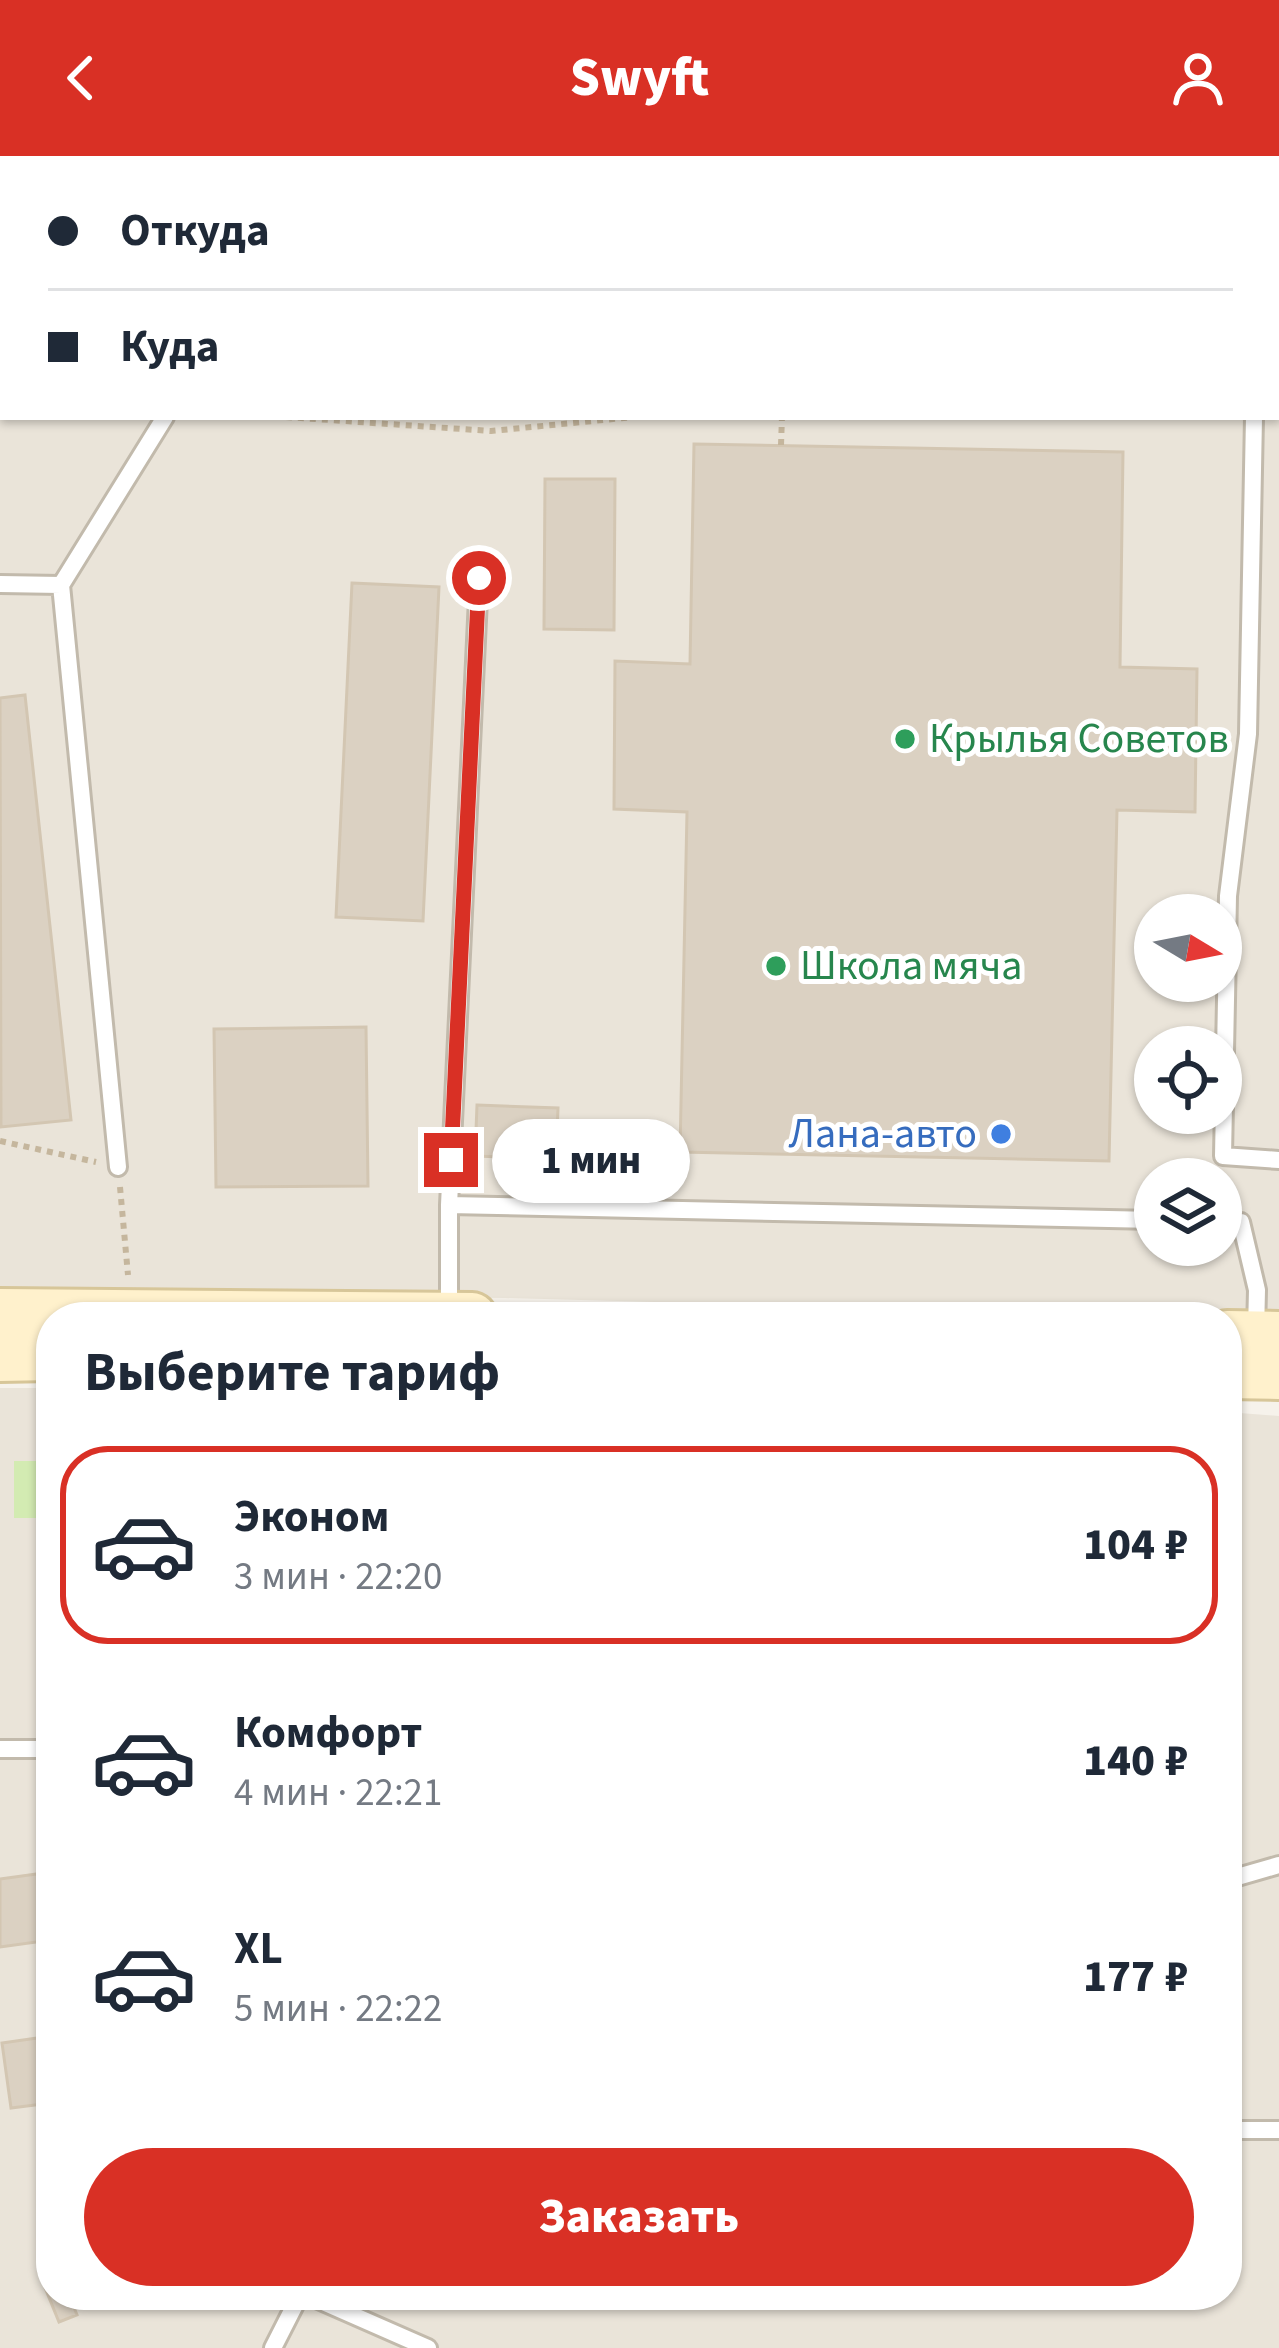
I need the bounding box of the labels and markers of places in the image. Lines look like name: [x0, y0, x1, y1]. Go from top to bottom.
place label: Крылья Советов: [929, 709, 1229, 769]
marker: Крылья Советов: [892, 726, 918, 752]
place label: Школа мяча: [800, 936, 1022, 996]
marker: Школа мяча: [763, 953, 789, 979]
place label: Лана-авто: [789, 1104, 977, 1164]
marker: Лана-авто: [988, 1121, 1014, 1147]

